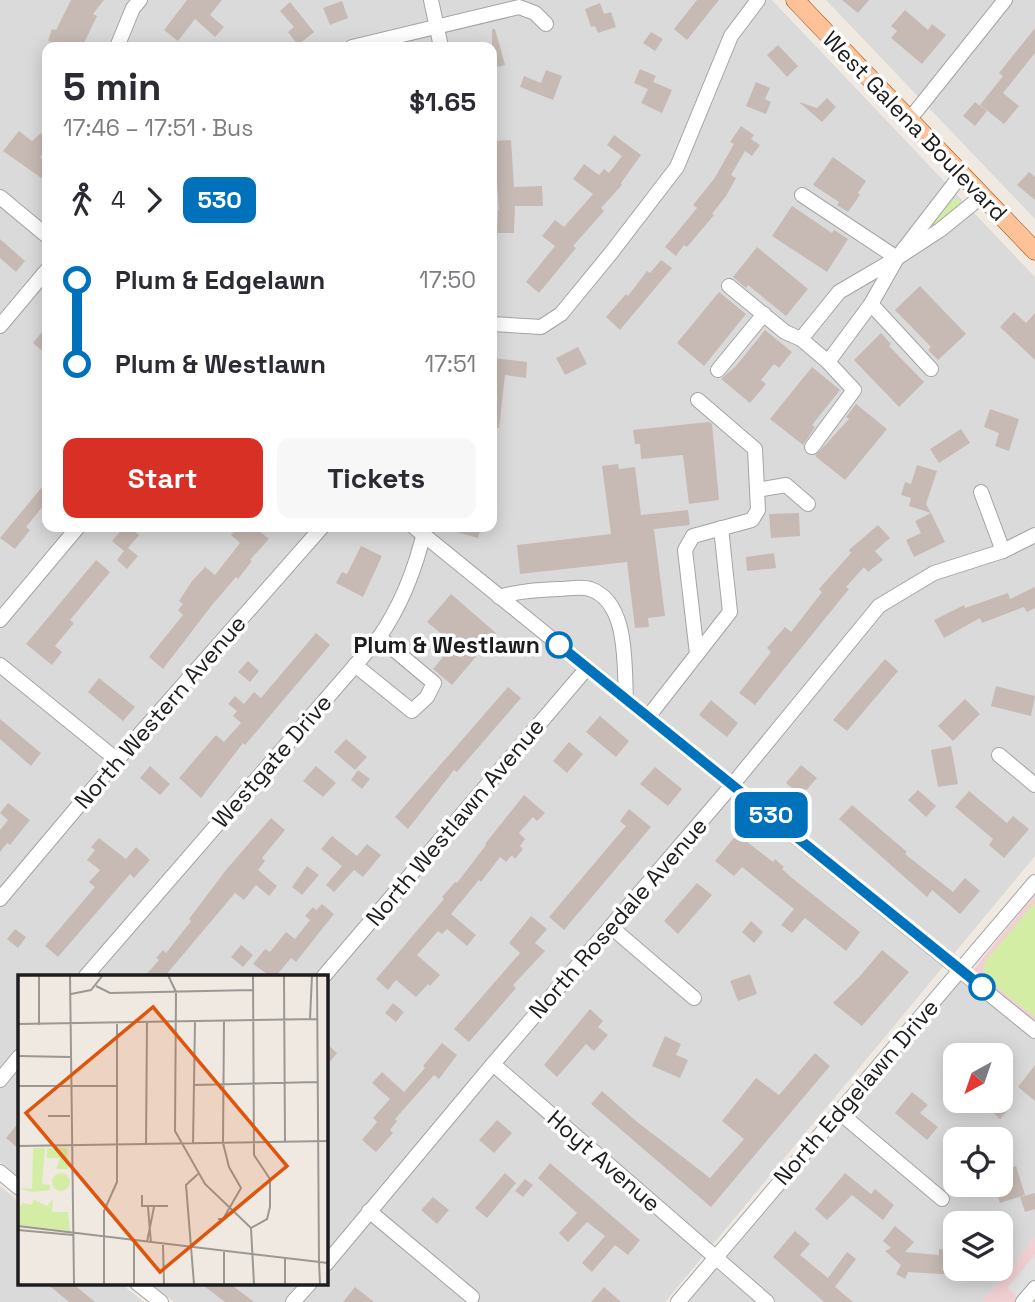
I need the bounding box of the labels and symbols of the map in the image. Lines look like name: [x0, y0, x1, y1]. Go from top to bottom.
street label: West Galena Boulevard: [816, 24, 1014, 228]
street label: North Western Avenue: [68, 609, 252, 815]
place label: Plum & Westlawn: [353, 630, 540, 660]
marker: Plum & Westlawn: [546, 632, 572, 658]
street label: Westgate Drive: [206, 688, 338, 834]
street label: North Westlawn Avenue: [359, 712, 551, 932]
line badge: 530: [731, 792, 811, 838]
street label: North Rosedale Avenue: [522, 811, 714, 1025]
unlabelled marker: [969, 974, 995, 1000]
inset map: [18, 975, 327, 1284]
street label: North Edgelawn Drive: [767, 993, 945, 1191]
north arrow: [943, 1043, 1013, 1113]
street label: Hoyt Avenue: [541, 1103, 667, 1219]

